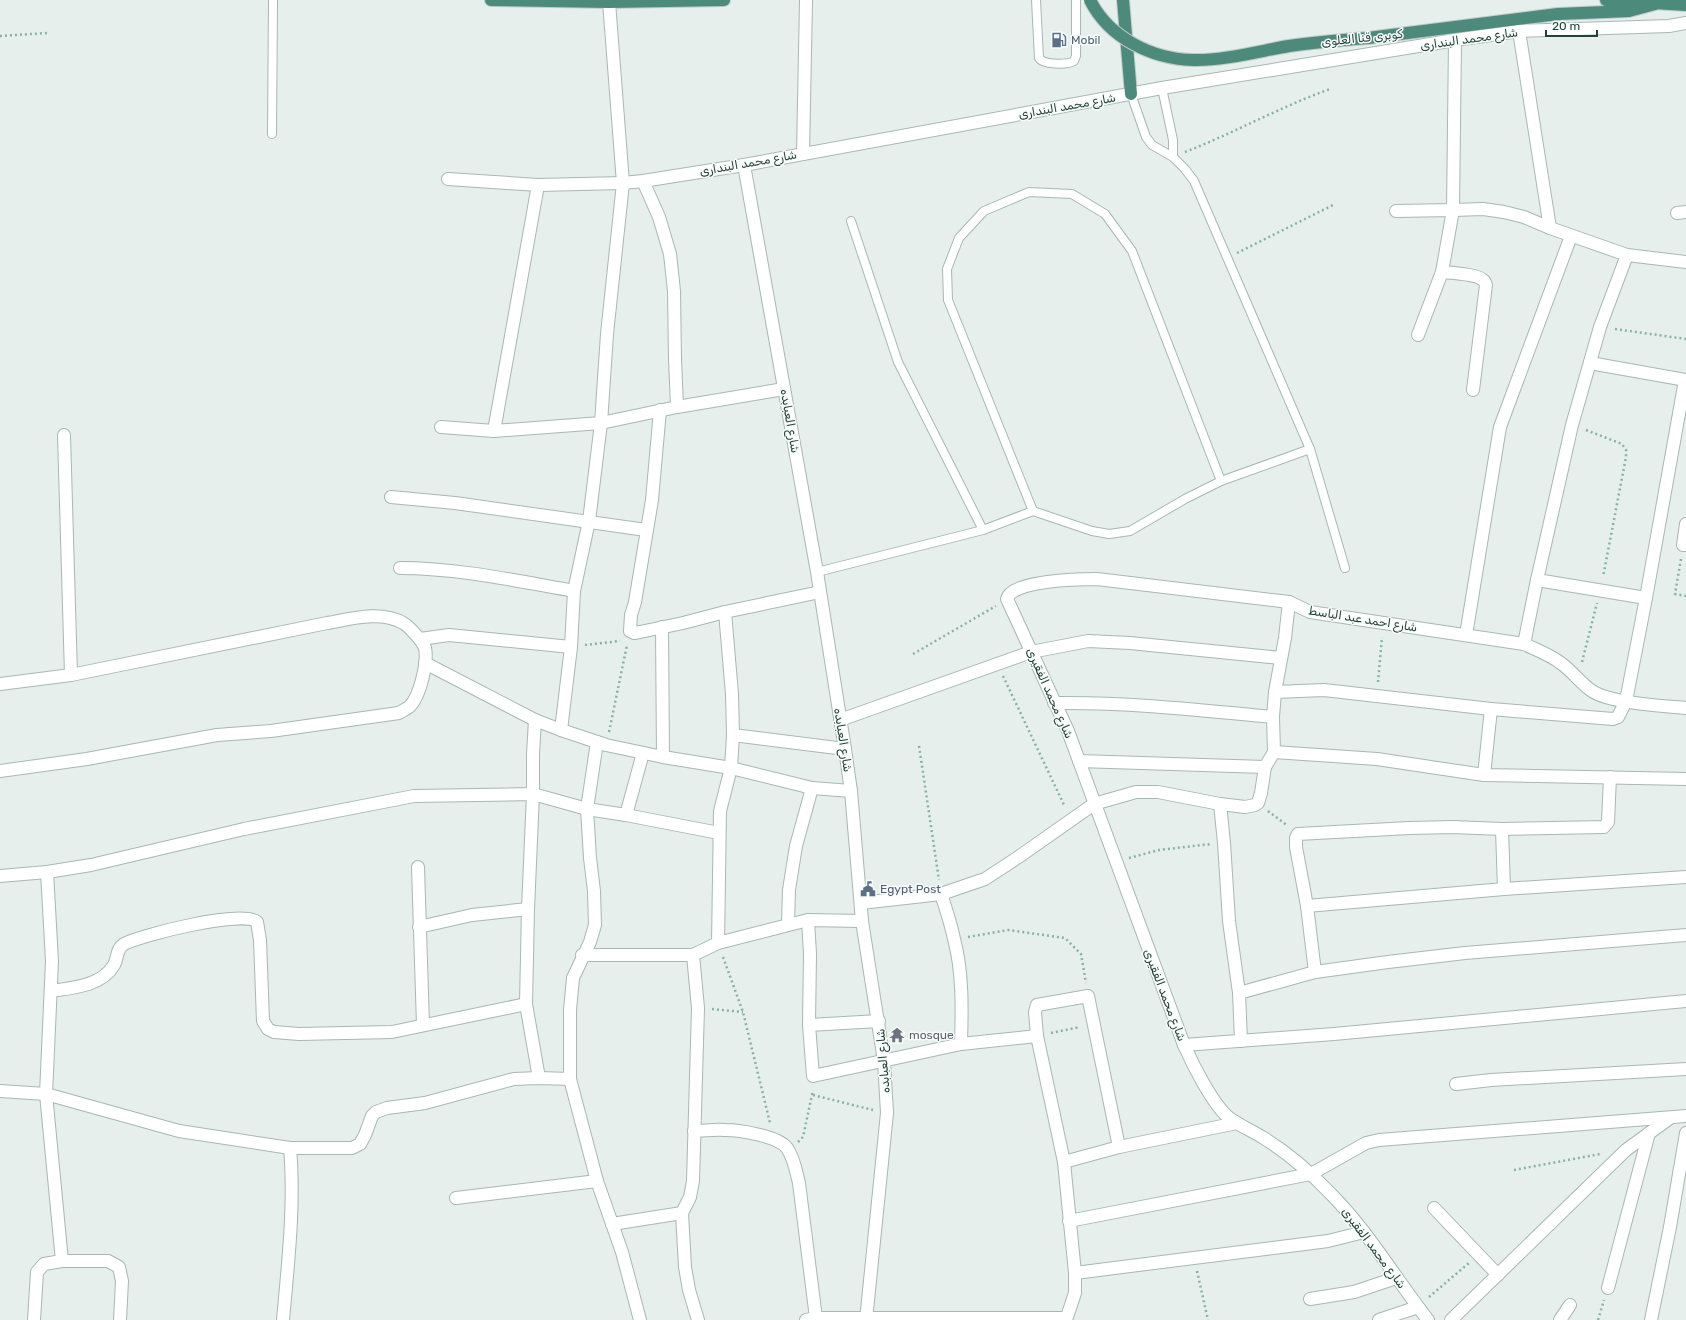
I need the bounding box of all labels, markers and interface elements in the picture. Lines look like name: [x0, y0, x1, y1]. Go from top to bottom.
scale bar: [1546, 12, 1597, 38]
text: 20 m: [1552, 19, 1580, 33]
street label: شارع محمد البندارى: [1419, 25, 1519, 55]
street label: كوبرى قنا العلوى: [1321, 27, 1404, 50]
fuel station icon: Mobil: [1050, 31, 1068, 49]
place label: Mobil: [1071, 33, 1100, 47]
street label: شارع محمد البندارى: [1017, 91, 1117, 123]
street label: شارع محمد البندارى: [698, 148, 798, 180]
street label: شارع العبابده: [776, 388, 803, 454]
street label: شارع احمد عبد الباسط: [1307, 603, 1418, 636]
street label: شارع محمد الفقيرى: [1022, 645, 1076, 741]
street label: شارع العبابده: [829, 707, 855, 773]
public building icon: Egypt Post: [859, 880, 877, 898]
place label: Egypt Post: [880, 882, 941, 896]
street label: شارع محمد الفقيرى: [1139, 947, 1189, 1044]
temple icon: mosque: [888, 1026, 906, 1044]
street label: شارع العبابده: [873, 1028, 895, 1094]
place label: mosque: [909, 1028, 954, 1042]
street label: شارع محمد الفقيرى: [1337, 1205, 1409, 1293]

